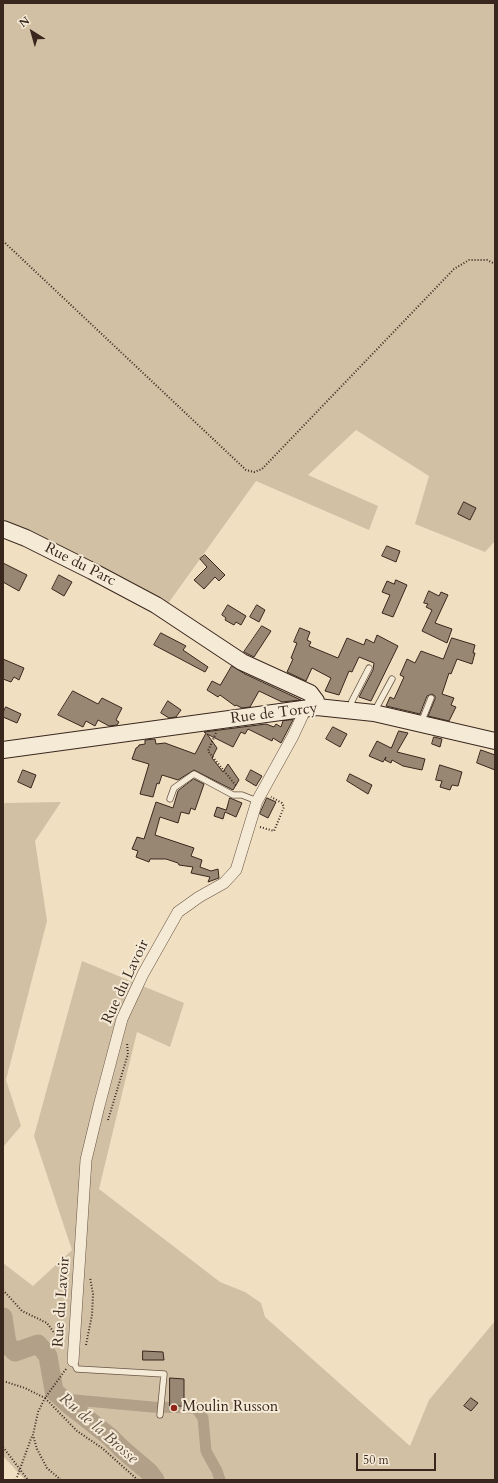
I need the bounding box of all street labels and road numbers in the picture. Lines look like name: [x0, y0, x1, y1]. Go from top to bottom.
street label: Rue du Parc: [41, 539, 119, 591]
street label: Rue de Torcy: [229, 700, 319, 728]
street label: Rue du Lavoir: [99, 937, 153, 1027]
street label: Rue du Lavoir: [50, 1256, 74, 1348]

